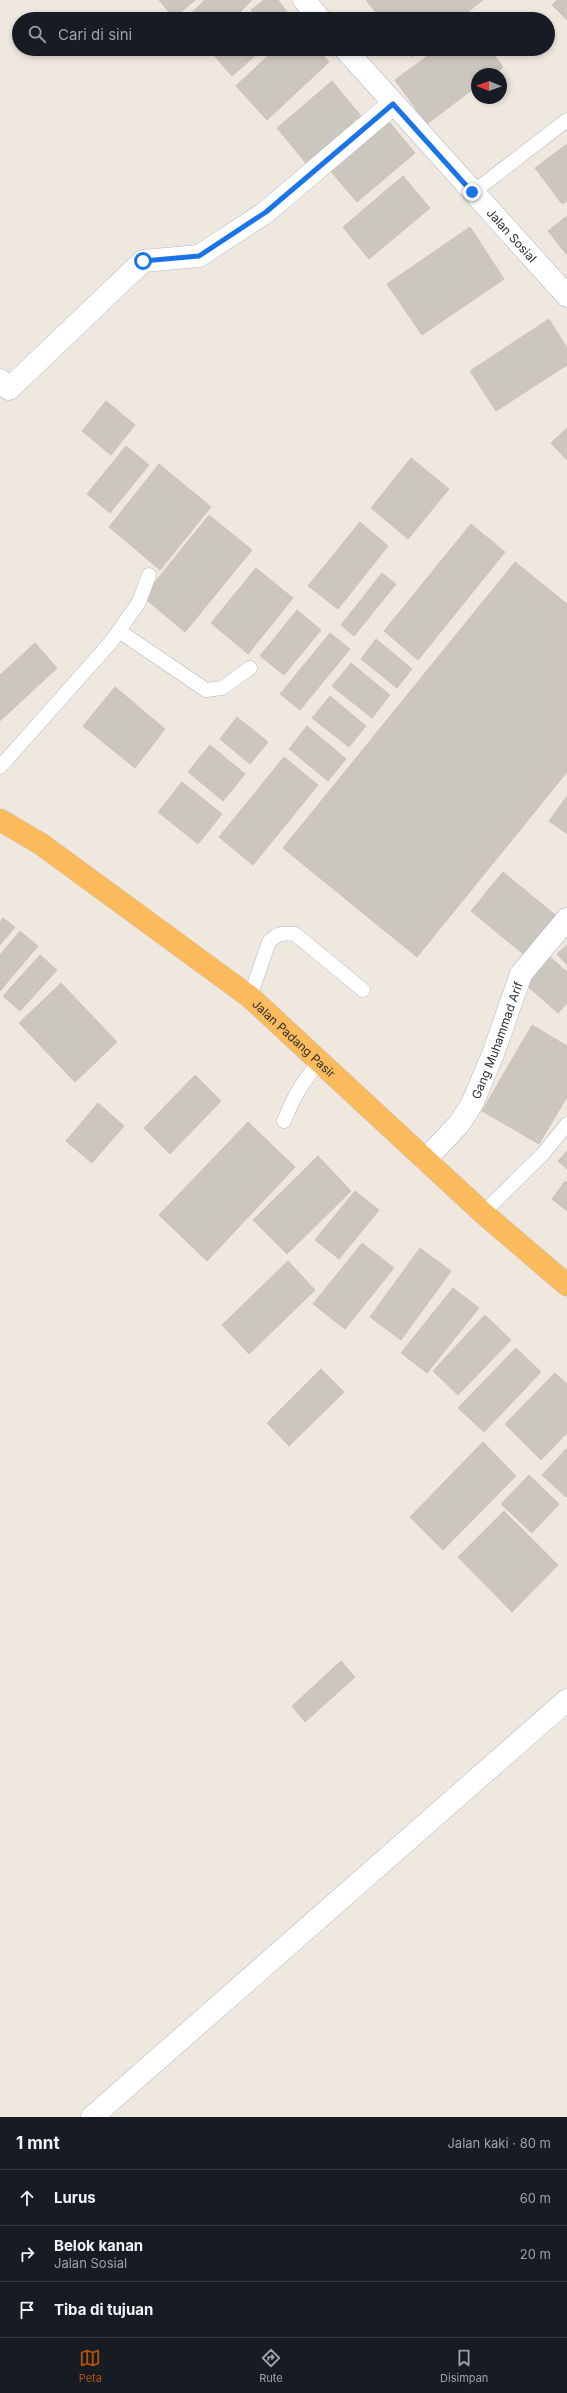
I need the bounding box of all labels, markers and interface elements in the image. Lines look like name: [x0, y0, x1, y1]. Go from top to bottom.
search box: [12, 12, 555, 56]
icon: search: [26, 23, 48, 45]
text: Cari di sini: [58, 25, 132, 44]
north arrow: [471, 68, 507, 104]
route end: [463, 183, 481, 201]
street label: Jalan Sosial: [484, 205, 540, 265]
route start: [134, 252, 152, 270]
street label: Gang Muhammad Arif: [468, 979, 526, 1101]
street label: Jalan Padang Pasir: [250, 996, 340, 1081]
text: 1 mnt: [16, 2133, 60, 2153]
text: Jalan kaki · 80 m: [447, 2135, 551, 2151]
icon: ahead: [16, 2187, 38, 2209]
text: Lurus: [54, 2188, 96, 2207]
text: 60 m: [520, 2190, 551, 2206]
text: Belok kanan: [54, 2236, 143, 2255]
icon: right: [16, 2243, 38, 2265]
text: 20 m: [520, 2246, 551, 2262]
text: Jalan Sosial: [54, 2255, 127, 2271]
icon: arrive: [16, 2299, 38, 2321]
text: Tiba di tujuan: [54, 2300, 153, 2319]
tab: Peta: [79, 2347, 102, 2385]
tab: Rute: [259, 2347, 283, 2385]
tab: Disimpan: [440, 2347, 488, 2385]

